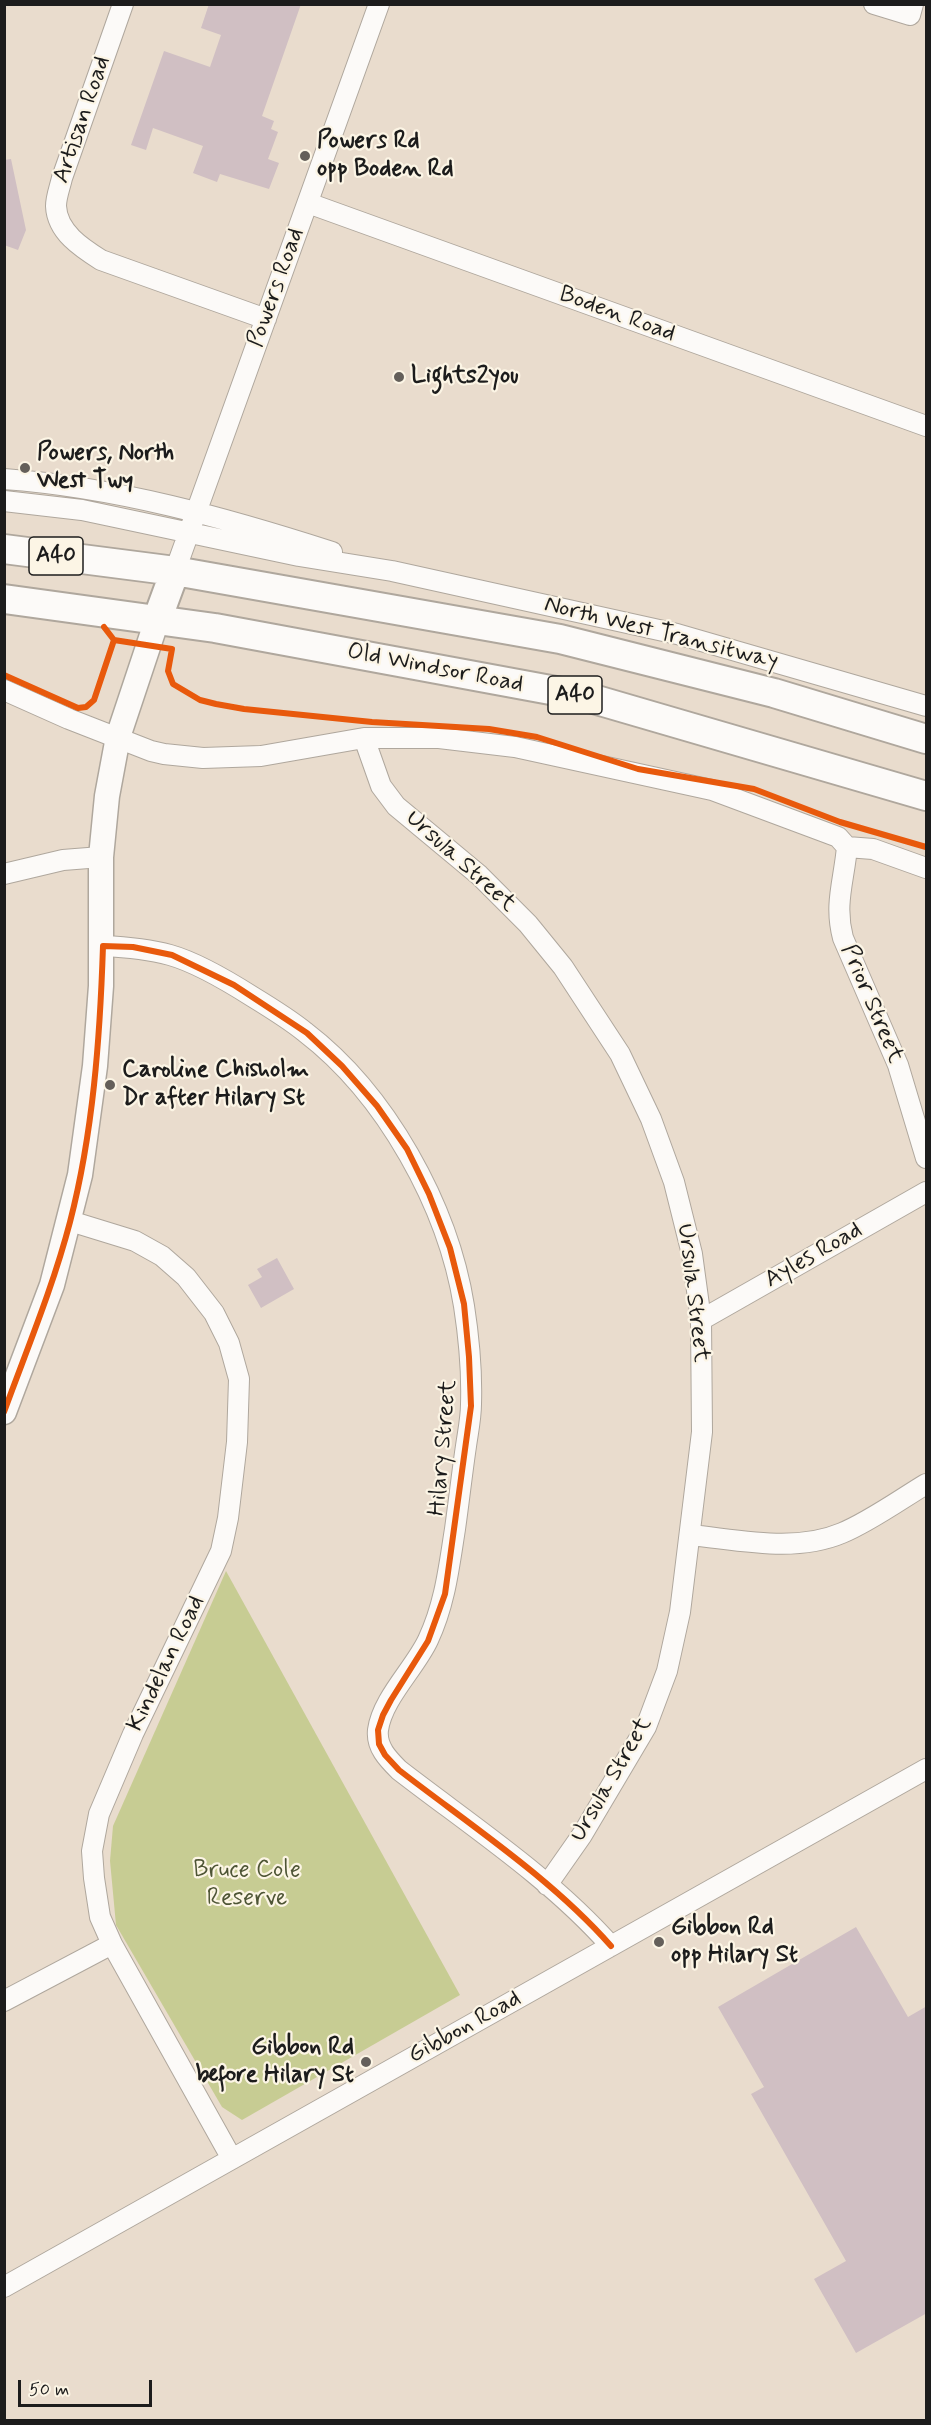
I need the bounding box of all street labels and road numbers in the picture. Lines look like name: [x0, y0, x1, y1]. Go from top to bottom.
street label: Artisan Road: [48, 53, 118, 187]
street label: Powers Road: [242, 225, 312, 351]
street label: Boden Road: [555, 281, 679, 349]
road number: A40: [29, 537, 83, 575]
street label: North West Transitway: [541, 591, 781, 677]
street label: Old Windsor Road: [345, 638, 525, 700]
road number: A40: [548, 676, 602, 714]
street label: Ursula Street: [399, 805, 521, 919]
street label: Prior Street: [833, 940, 909, 1068]
street label: Ayles Road: [760, 1217, 868, 1295]
street label: Ursula Street: [669, 1222, 715, 1364]
street label: Hilary Street: [424, 1379, 464, 1517]
street label: Kindelan Road: [122, 1591, 212, 1737]
street label: Ursula Street: [565, 1713, 659, 1847]
street label: Gibbon Road: [403, 1985, 527, 2071]

